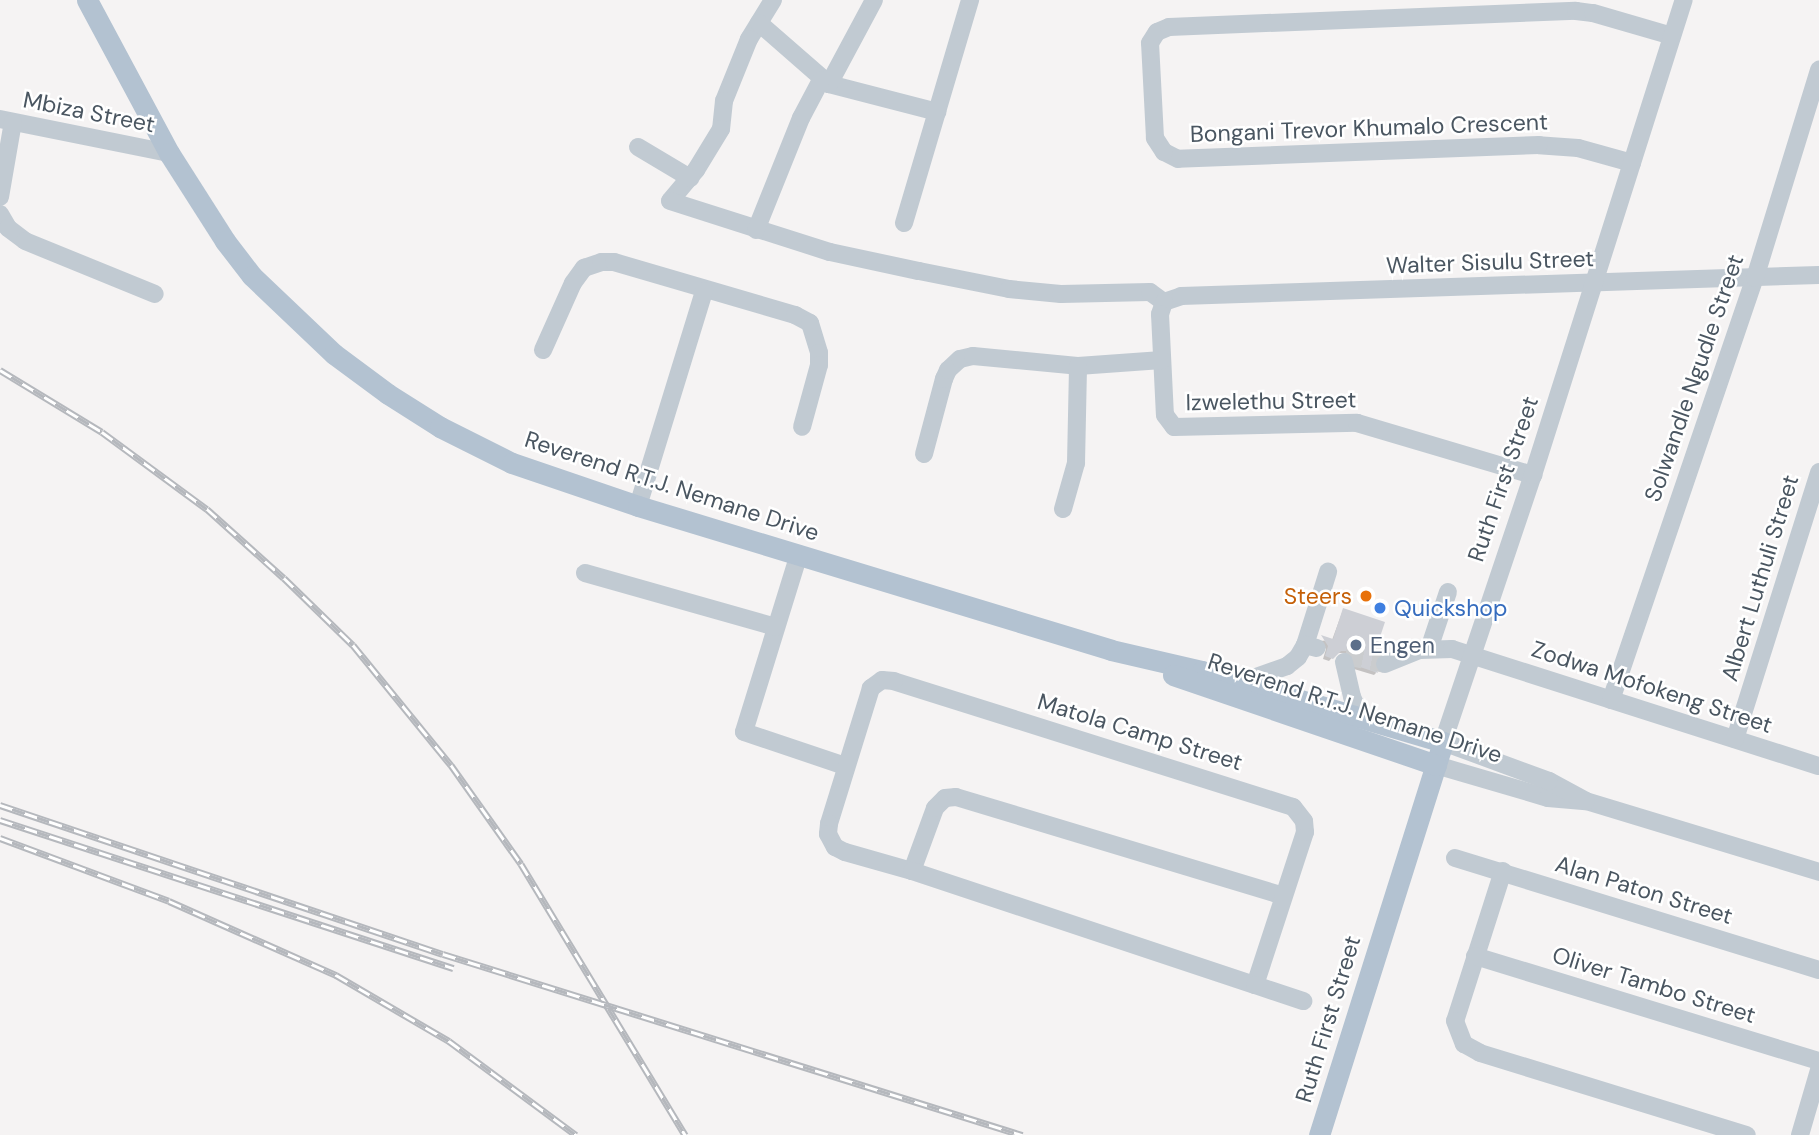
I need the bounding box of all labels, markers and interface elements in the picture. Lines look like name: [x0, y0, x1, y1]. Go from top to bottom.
street label: Mbiza Street: [21, 86, 157, 138]
street label: Bongani Trevor Khumalo Crescent: [1189, 108, 1549, 148]
street label: Walter Sisulu Street: [1385, 245, 1595, 279]
street label: Solwandle Ngudle Street: [1639, 251, 1749, 505]
street label: Izwelethu Street: [1185, 386, 1357, 416]
street label: Ruth First Street: [1462, 393, 1544, 565]
street label: Reverend R.T.J. Nemane Drive: [521, 425, 823, 547]
street label: Albert Luthuli Street: [1715, 472, 1805, 684]
place label: Steers: [1284, 582, 1352, 610]
marker: Steers: [1358, 588, 1374, 604]
place label: Quickshop: [1394, 594, 1507, 622]
marker: Quickshop: [1372, 600, 1388, 616]
place label: Engen: [1370, 631, 1435, 659]
street label: Zodwa Mofokeng Street: [1528, 635, 1776, 739]
marker: Engen: [1348, 637, 1364, 653]
street label: Reverend R.T.J. Nemane Drive: [1204, 647, 1506, 769]
street label: Matola Camp Street: [1034, 688, 1246, 776]
street label: Alan Paton Street: [1552, 850, 1736, 930]
street label: Ruth First Street: [1290, 932, 1366, 1106]
street label: Oliver Tambo Street: [1549, 941, 1759, 1029]

